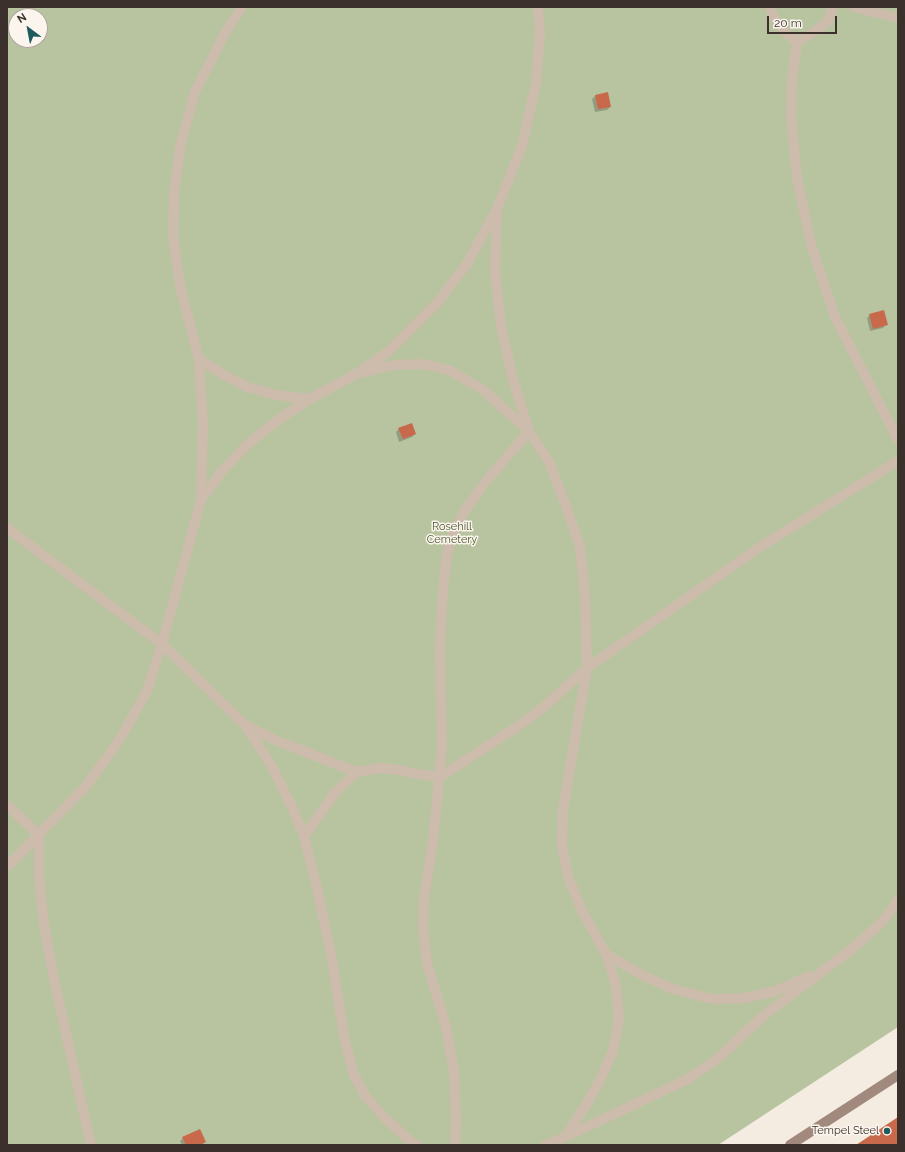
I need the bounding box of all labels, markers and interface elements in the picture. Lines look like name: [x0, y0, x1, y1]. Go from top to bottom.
north arrow: [8, 8, 48, 48]
scale bar: [769, 8, 839, 34]
text: N: [15, 11, 29, 26]
text: 20 m: [774, 16, 802, 30]
park label: Rosehill Cemetery: [427, 520, 477, 546]
place label: Tempel Steel: [812, 1124, 879, 1138]
marker: Tempel Steel: [882, 1126, 892, 1136]

